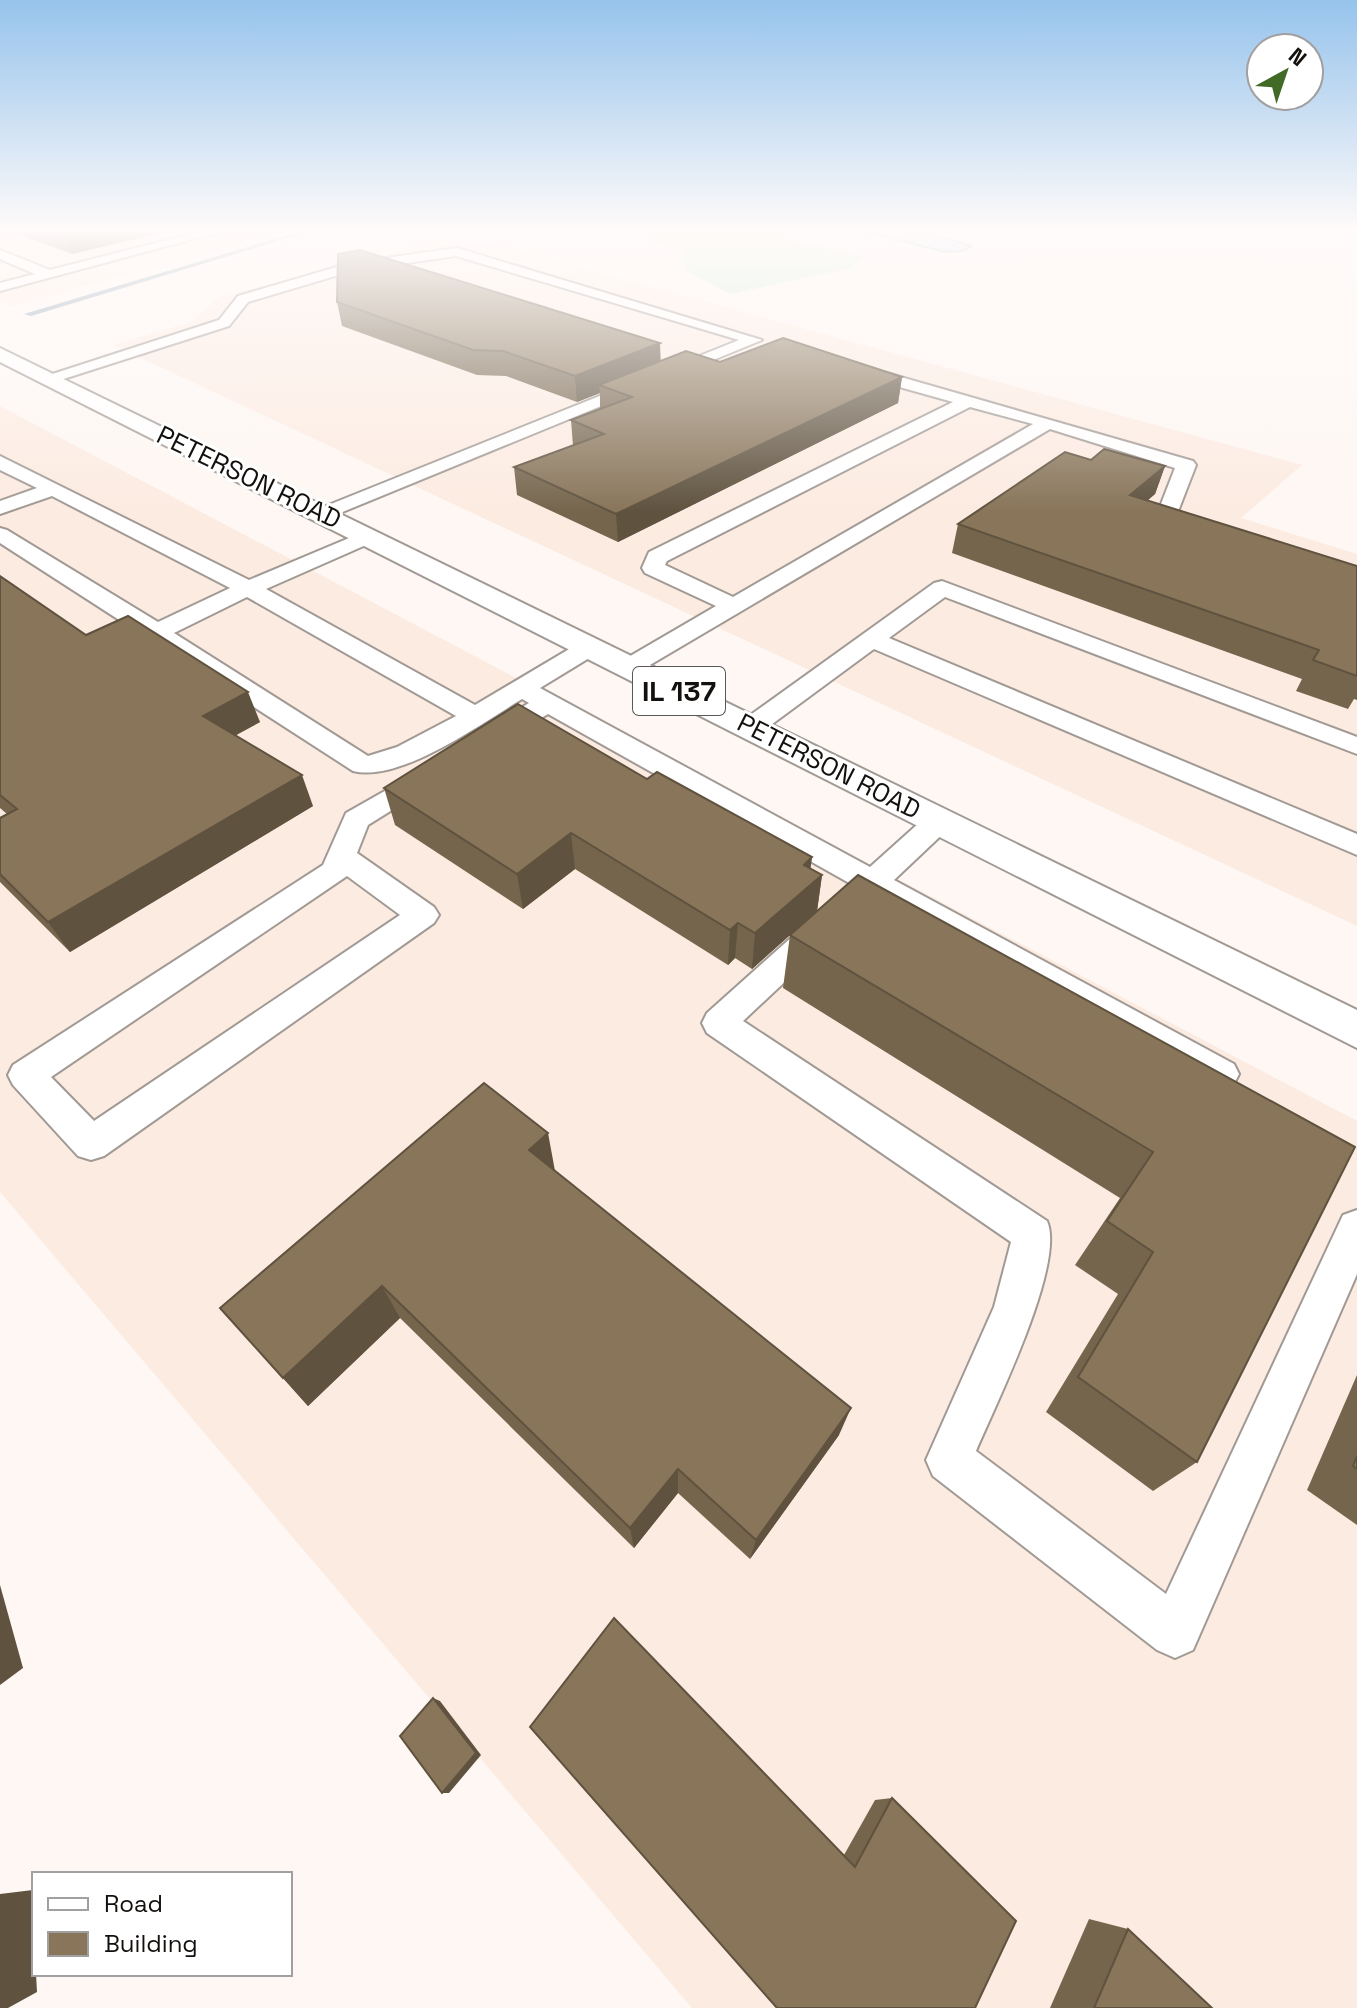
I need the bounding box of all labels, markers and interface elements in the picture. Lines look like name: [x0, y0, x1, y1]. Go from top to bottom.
north arrow: [1245, 32, 1325, 112]
text: N: [1283, 41, 1313, 72]
street label: PETERSON ROAD: [151, 418, 347, 536]
road number: IL 137: [633, 667, 725, 715]
street label: PETERSON ROAD: [732, 705, 926, 827]
legend: [32, 1872, 292, 1976]
text: Road: [104, 1888, 163, 1919]
text: Building: [104, 1928, 198, 1959]

